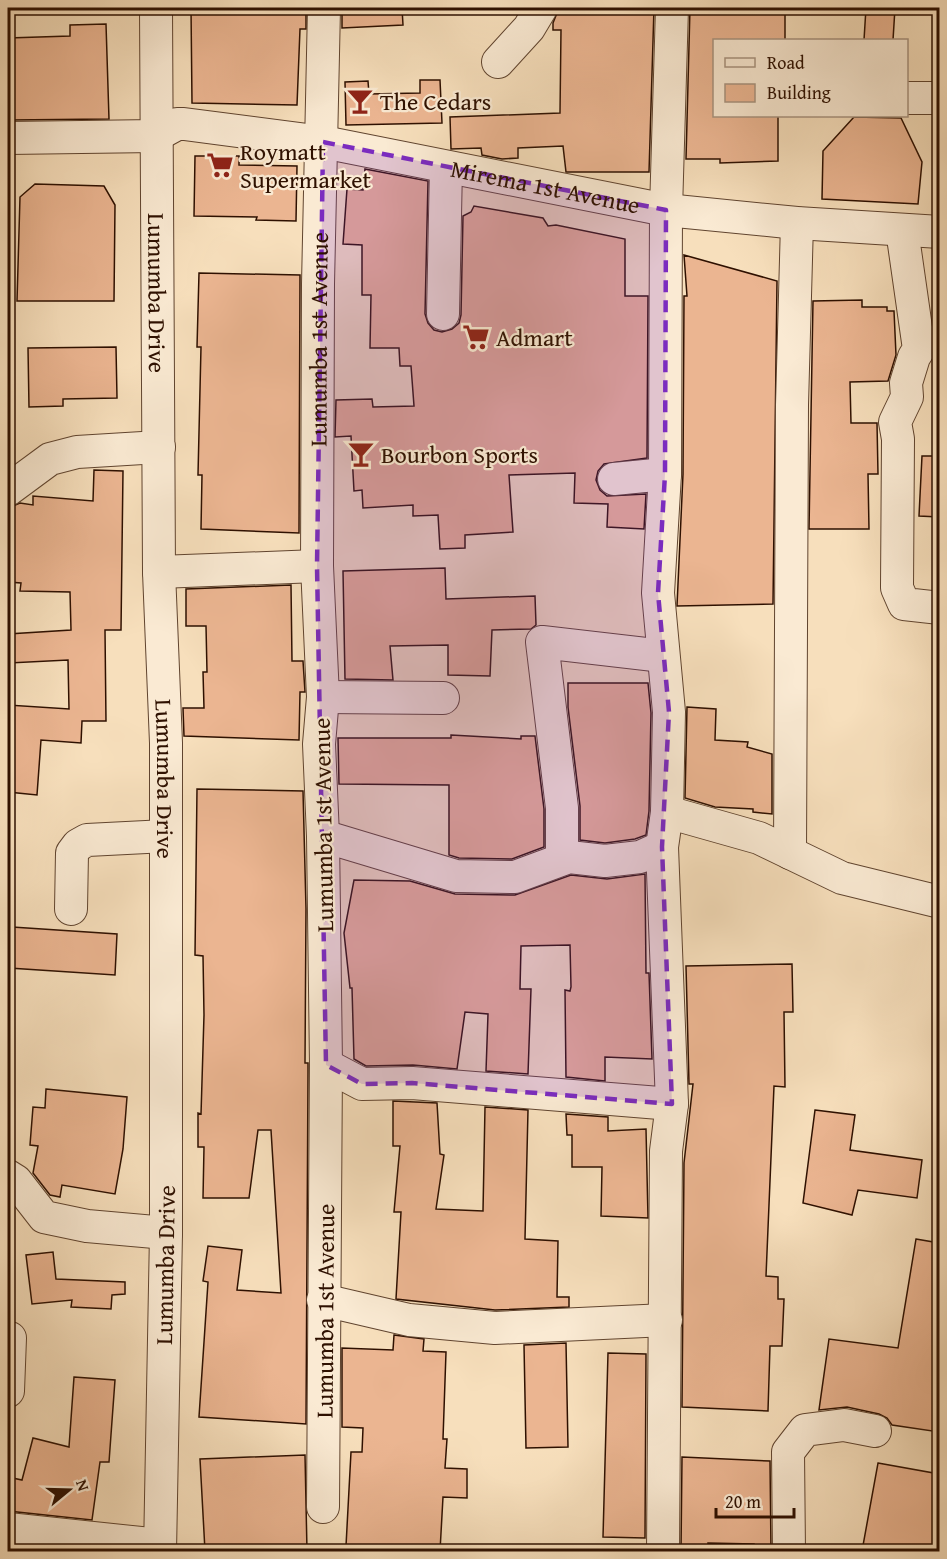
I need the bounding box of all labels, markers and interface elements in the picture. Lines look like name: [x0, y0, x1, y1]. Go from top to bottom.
legend: [713, 39, 908, 117]
text: Road: [767, 49, 805, 76]
text: Building: [767, 79, 831, 106]
place label: The Cedars: [380, 84, 491, 119]
bar icon: The Cedars: [345, 86, 375, 116]
place label: Roymatt Supermarket: [240, 134, 372, 197]
supermarket icon: Roymatt Supermarket: [205, 150, 235, 180]
street label: Mirema 1st Avenue: [448, 150, 643, 222]
street label: Lumumba Drive: [140, 213, 175, 373]
street label: Lumumba 1st Avenue: [300, 232, 337, 447]
place label: Admart: [496, 320, 573, 355]
supermarket icon: Admart: [461, 322, 491, 352]
place label: Bourbon Sports: [381, 437, 538, 472]
bar icon: Bourbon Sports: [346, 439, 376, 469]
street label: Lumumba Drive: [147, 698, 184, 859]
street label: Lumumba 1st Avenue: [304, 717, 342, 933]
street label: Lumumba Drive: [146, 1185, 184, 1345]
street label: Lumumba 1st Avenue: [306, 1204, 343, 1418]
north arrow: [39, 1460, 99, 1520]
text: N: [70, 1476, 96, 1494]
scale bar: [716, 1481, 794, 1519]
text: 20 m: [725, 1488, 761, 1515]

